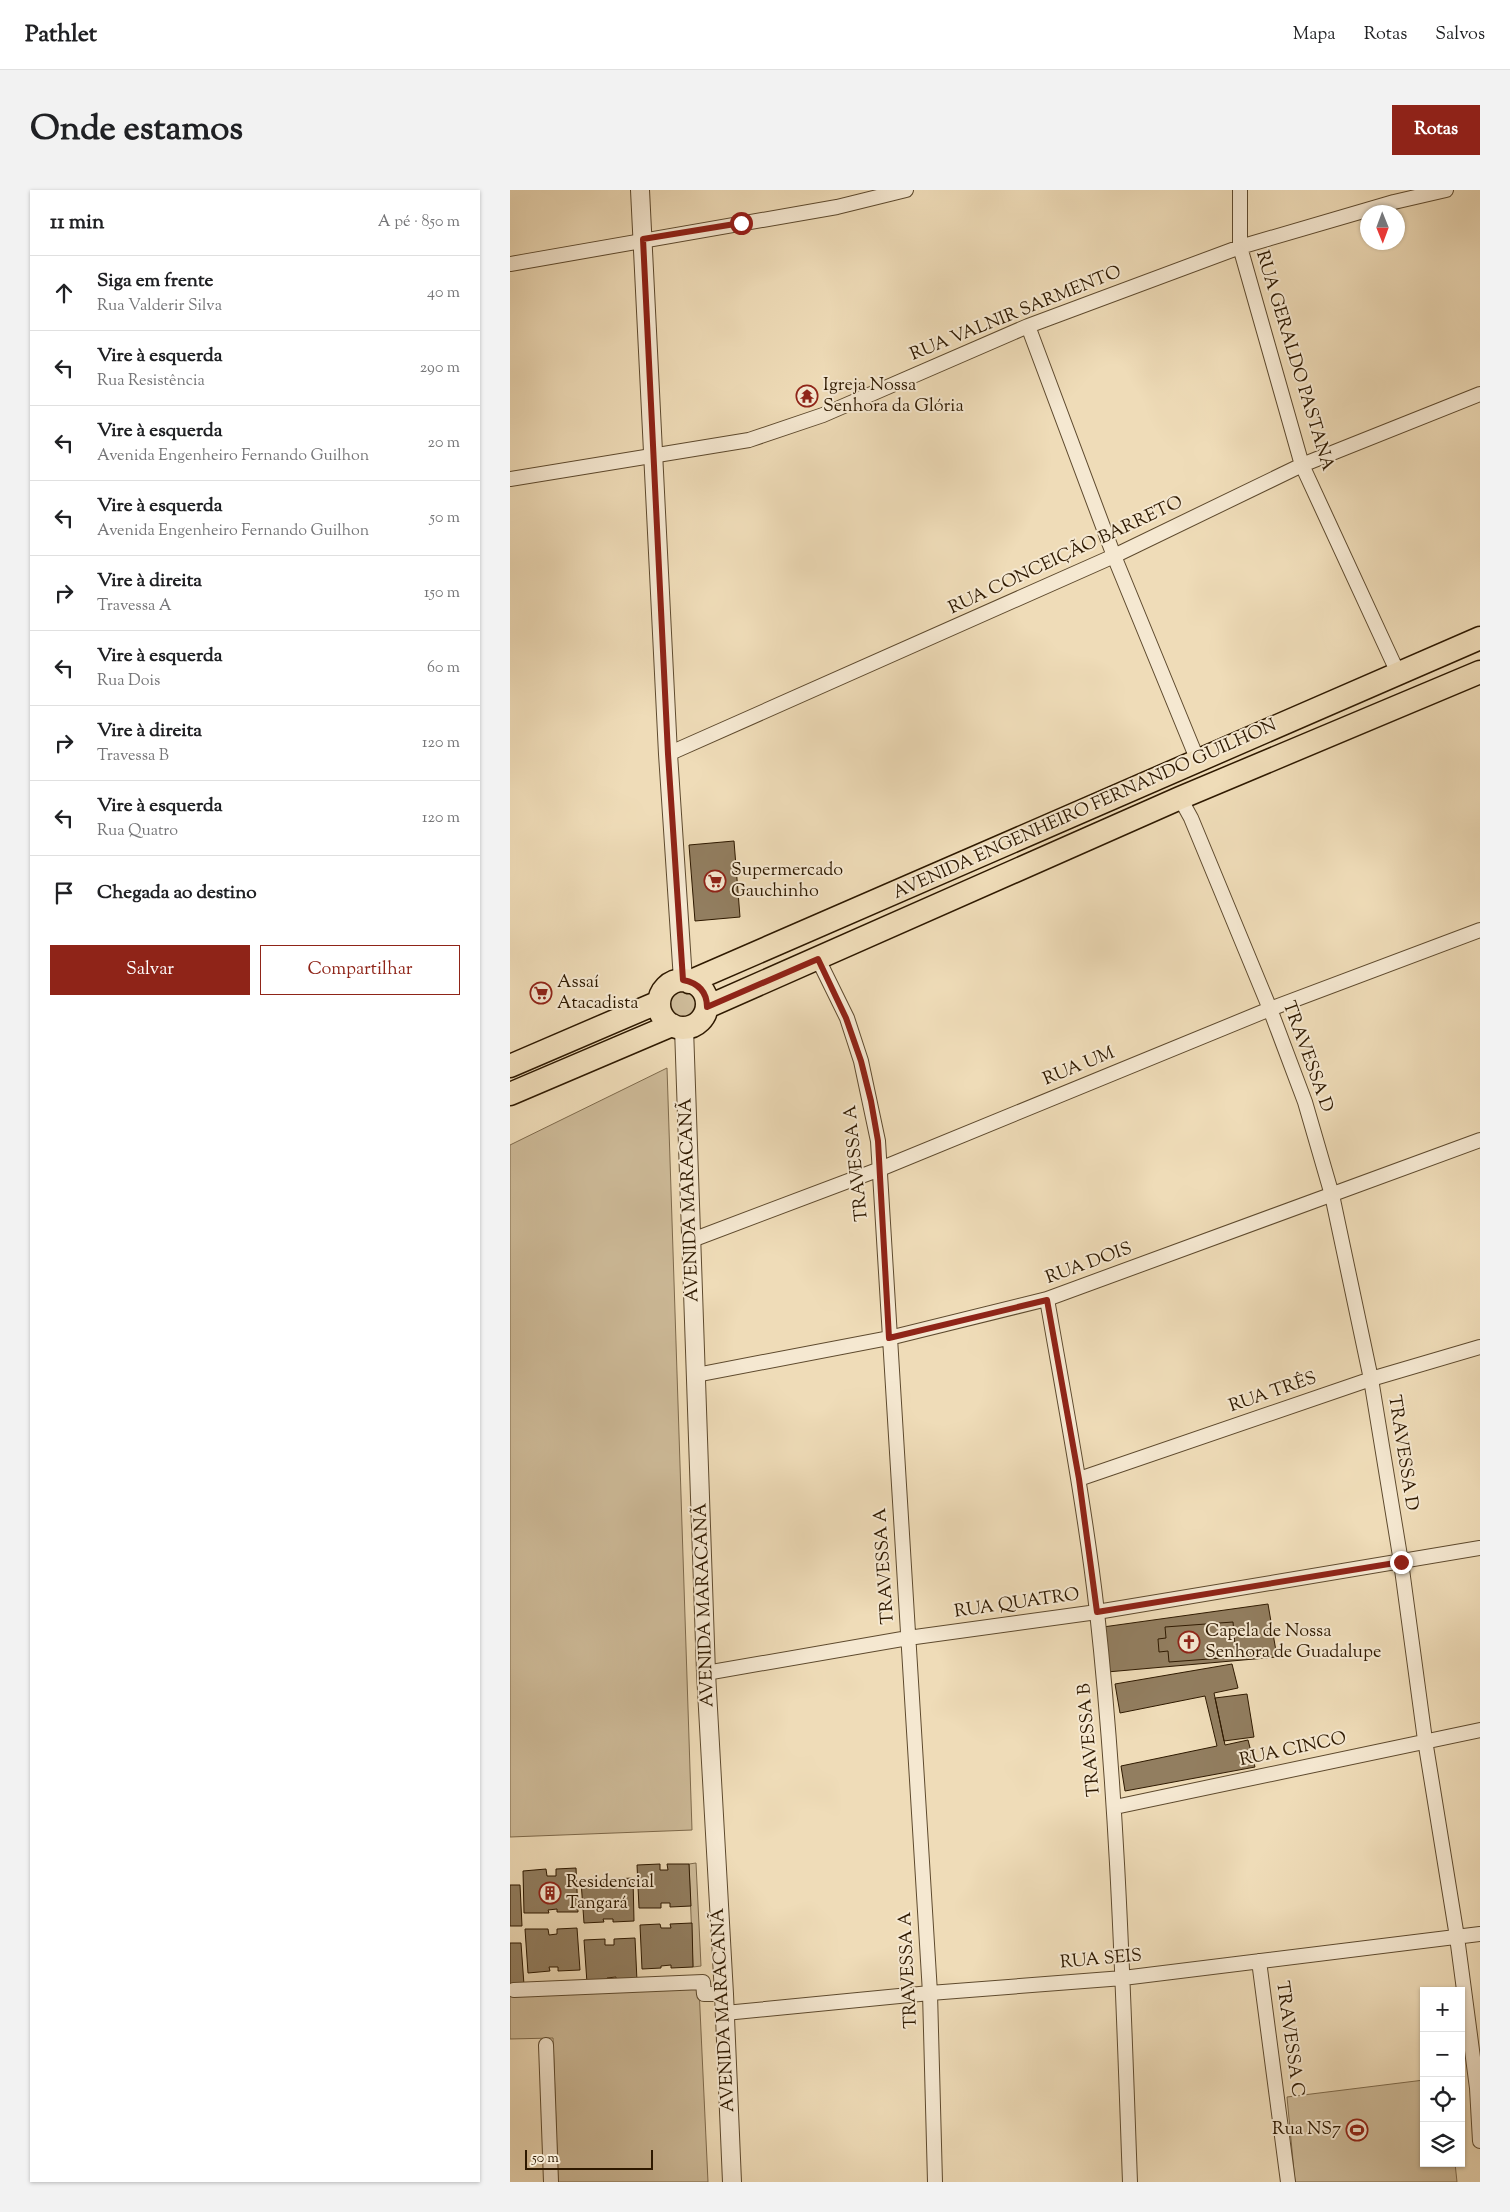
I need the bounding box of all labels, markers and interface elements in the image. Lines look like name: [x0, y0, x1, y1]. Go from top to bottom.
text: Pathlet: [25, 18, 97, 52]
text: Mapa: [1293, 22, 1336, 48]
text: Rotas: [1364, 22, 1407, 48]
text: Salvos: [1435, 22, 1485, 48]
text: Onde estamos: [30, 105, 243, 156]
button: Rotas: [1392, 105, 1480, 155]
north arrow: [1360, 205, 1405, 250]
text: 11 min: [50, 208, 105, 238]
text: A pé · 850 m: [378, 211, 460, 234]
route start: [730, 212, 753, 235]
street label: RUA GERALDO PASTANA: [1248, 248, 1340, 475]
street label: RUA VALNIR SARMENTO: [906, 260, 1126, 368]
text: Siga em frente: [97, 268, 213, 295]
icon: ahead: [50, 279, 78, 307]
text: 40 m: [427, 282, 460, 305]
text: Rua Valderir Silva: [97, 295, 222, 318]
text: Vire à esquerda: [97, 343, 223, 370]
icon: left: [50, 354, 78, 382]
text: 290 m: [420, 357, 460, 380]
text: Rua Resistência: [97, 370, 205, 393]
place label: Igreja Nossa Senhora da Glória: [823, 373, 964, 420]
temple icon: Igreja Nossa Senhora da Glória: [795, 384, 819, 408]
text: Vire à esquerda: [97, 418, 223, 445]
icon: left: [50, 429, 78, 457]
text: 20 m: [427, 432, 460, 455]
text: Avenida Engenheiro Fernando Guilhon: [97, 445, 369, 468]
street label: RUA CONCEIÇÃO BARRETO: [944, 490, 1188, 622]
text: Vire à esquerda: [97, 493, 223, 520]
icon: left: [50, 504, 78, 532]
text: 50 m: [429, 507, 460, 530]
text: Avenida Engenheiro Fernando Guilhon: [97, 520, 369, 543]
text: Vire à direita: [97, 568, 202, 595]
icon: right: [50, 579, 78, 607]
text: 150 m: [424, 582, 460, 605]
text: Travessa A: [97, 595, 172, 618]
text: Vire à esquerda: [97, 643, 223, 670]
icon: left: [50, 654, 78, 682]
text: 60 m: [427, 657, 460, 680]
text: Rua Dois: [97, 670, 160, 693]
street label: AVENIDA ENGENHEIRO FERNANDO GUILHON: [889, 713, 1281, 907]
text: Vire à direita: [97, 718, 202, 745]
icon: right: [50, 729, 78, 757]
text: 120 m: [422, 732, 460, 755]
text: Travessa B: [97, 745, 169, 768]
text: Vire à esquerda: [97, 793, 223, 820]
icon: left: [50, 804, 78, 832]
text: 120 m: [422, 807, 460, 830]
text: Rua Quatro: [97, 820, 178, 843]
place label: Supermercado Gauchinho: [731, 858, 843, 905]
supermarket icon: Supermercado Gauchinho: [703, 869, 727, 893]
icon: arrive: [50, 879, 78, 907]
text: Chegada ao destino: [97, 880, 257, 907]
button: Salvar: [50, 945, 250, 995]
button: Compartilhar: [260, 945, 460, 995]
place label: Assaí Atacadista: [557, 970, 639, 1017]
supermarket icon: Assaí Atacadista: [529, 981, 553, 1005]
street label: TRAVESSA D: [1275, 998, 1339, 1116]
street label: RUA UM: [1039, 1041, 1119, 1093]
street label: AVENIDA MARACANÃ: [673, 1097, 707, 1303]
street label: TRAVESSA A: [838, 1103, 876, 1223]
street label: RUA DOIS: [1042, 1236, 1136, 1292]
street label: RUA TRÊS: [1225, 1365, 1320, 1420]
street label: TRAVESSA D: [1380, 1393, 1424, 1513]
street label: AVENIDA MARACANÃ: [688, 1502, 722, 1708]
street label: TRAVESSA A: [868, 1506, 902, 1625]
route end: [1390, 1551, 1413, 1574]
street label: RUA QUATRO: [953, 1582, 1081, 1626]
place label: Capela de Nossa Senhora de Guadalupe: [1205, 1619, 1381, 1666]
church icon: Capela de Nossa Senhora de Guadalupe: [1177, 1630, 1201, 1654]
street label: TRAVESSA B: [1072, 1682, 1108, 1798]
street label: RUA CINCO: [1237, 1726, 1349, 1774]
place label: Residencial Tangará: [566, 1870, 654, 1917]
building icon: Residencial Tangará: [538, 1881, 562, 1905]
street label: AVENIDA MARACANÃ: [706, 1907, 742, 2113]
street label: TRAVESSA A: [893, 1910, 925, 2029]
street label: RUA SEIS: [1059, 1943, 1143, 1977]
street label: TRAVESSA C: [1268, 1979, 1310, 2099]
map controls: [1420, 1987, 1465, 2167]
button: +: [1420, 1987, 1465, 2032]
button: −: [1420, 2032, 1465, 2077]
button: locate: [1420, 2077, 1465, 2122]
place label: Rua NS7: [1272, 2117, 1341, 2143]
sports icon: Rua NS7: [1345, 2118, 1369, 2142]
button: layers: [1420, 2122, 1465, 2167]
scale bar: [525, 2147, 652, 2170]
text: 50 m: [532, 2149, 559, 2169]

